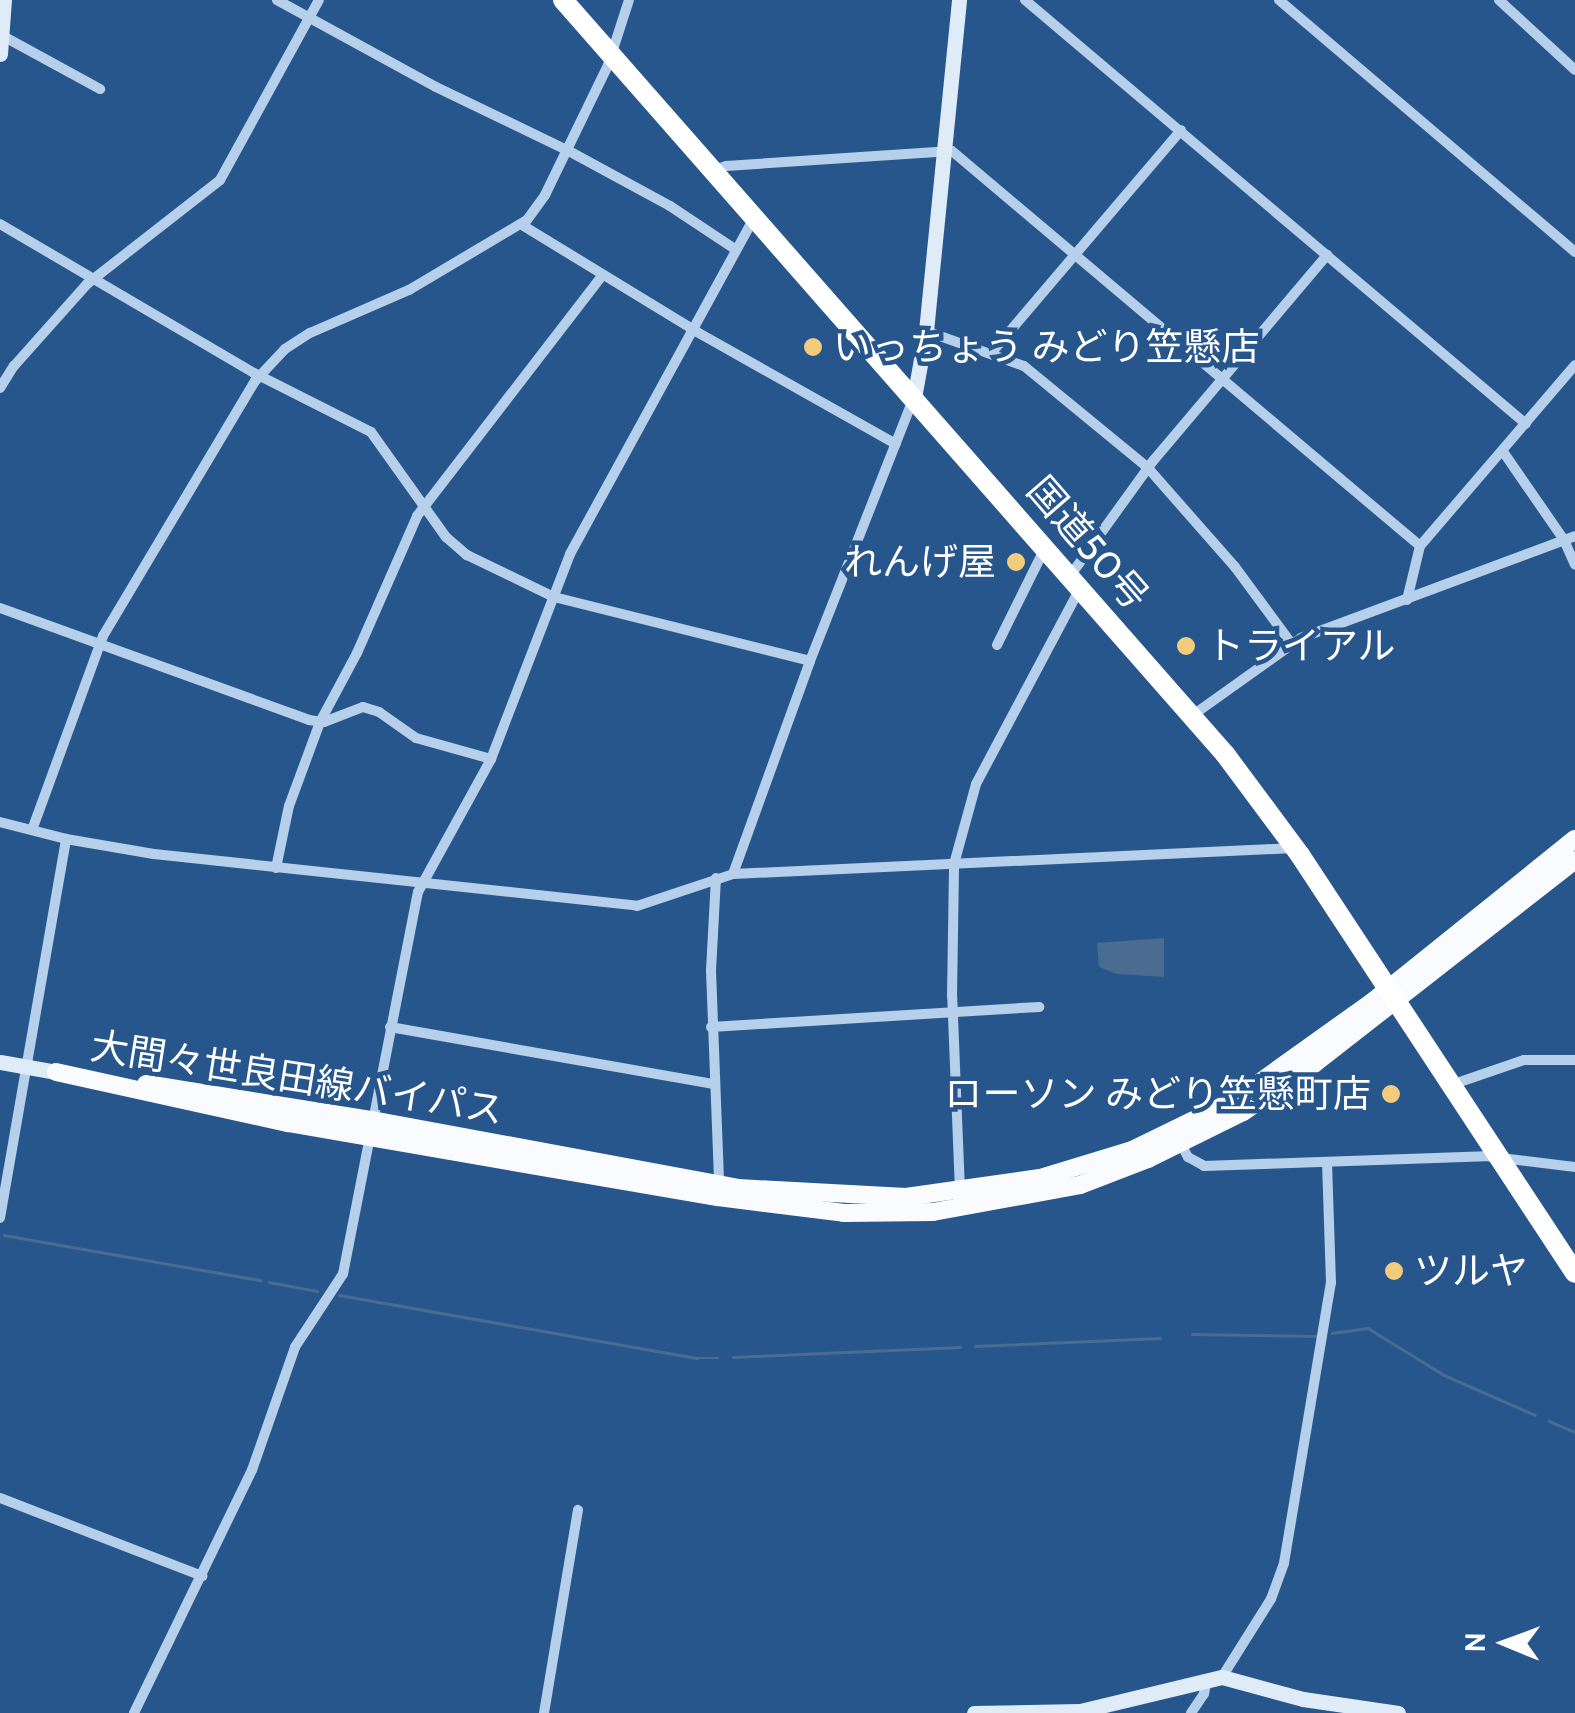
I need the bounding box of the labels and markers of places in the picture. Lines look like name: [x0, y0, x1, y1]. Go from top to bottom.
place label: いっちょう みどり笠懸店: [833, 324, 1260, 370]
marker: いっちょう みどり笠懸店: [802, 336, 824, 358]
place label: れんげ屋: [844, 539, 996, 585]
marker: れんげ屋: [1005, 551, 1027, 573]
place label: トライアル: [1206, 623, 1396, 669]
marker: トライアル: [1175, 635, 1197, 657]
place label: ローソン みどり笠懸町店: [944, 1071, 1371, 1117]
marker: ローソン みどり笠懸町店: [1380, 1083, 1402, 1105]
place label: ツルヤ: [1414, 1248, 1528, 1294]
marker: ツルヤ: [1383, 1260, 1405, 1282]

